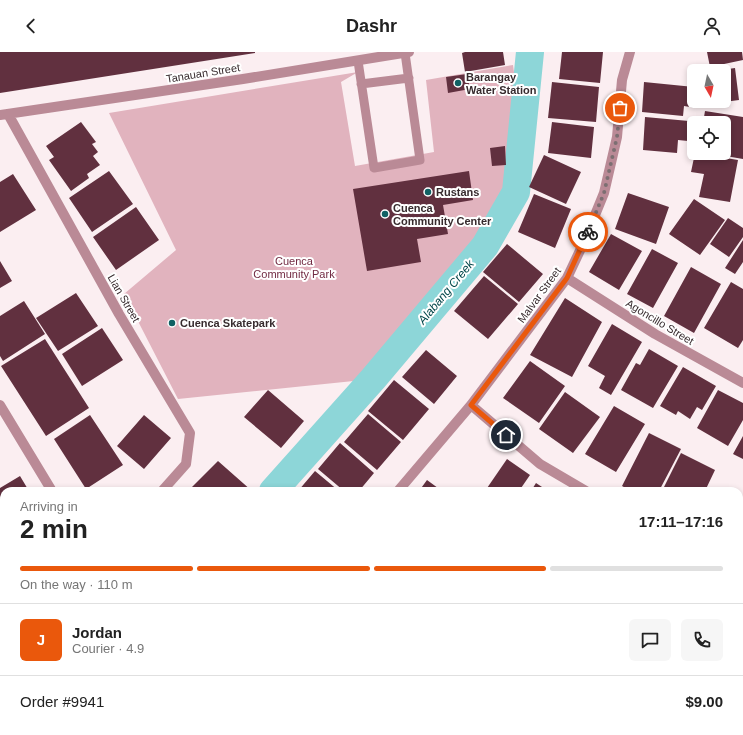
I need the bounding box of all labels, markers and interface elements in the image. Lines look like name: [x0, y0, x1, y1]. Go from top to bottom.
icon: back: [20, 15, 42, 37]
icon: person: [701, 15, 723, 37]
text: Dashr: [346, 16, 397, 36]
street label: Tanauan Street: [165, 61, 241, 85]
north arrow: [687, 64, 731, 108]
map controls: [687, 64, 731, 160]
place label: Barangay Water Station: [466, 71, 537, 96]
marker: Barangay Water Station: [453, 78, 463, 88]
pin: [603, 91, 637, 125]
icon: bag: [609, 97, 631, 119]
button: locate: [687, 116, 731, 160]
place label: Rustans: [436, 186, 479, 198]
marker: Rustans: [423, 187, 433, 197]
place label: Cuenca Community Center: [393, 202, 492, 227]
marker: Cuenca Community Center: [380, 209, 390, 219]
courier: [568, 212, 608, 252]
icon: bike: [577, 221, 599, 243]
park label: Cuenca Community Park: [253, 255, 335, 280]
water label: Alabang Creek: [414, 256, 478, 328]
street label: Malvar Street: [515, 265, 563, 325]
street label: Lian Street: [106, 272, 142, 324]
street label: Agoncillo Street: [624, 297, 696, 347]
place label: Cuenca Skatepark: [180, 317, 276, 329]
marker: Cuenca Skatepark: [167, 318, 177, 328]
pin: [489, 418, 523, 452]
icon: home: [495, 424, 517, 446]
text: Arriving in: [20, 499, 78, 514]
text: 17:11–17:16: [639, 513, 723, 530]
text: 2 min: [20, 514, 88, 544]
text: On the way · 110 m: [20, 577, 132, 592]
button: chat: [629, 619, 671, 661]
button: phone: [681, 619, 723, 661]
text: Jordan: [72, 624, 122, 641]
text: J: [37, 631, 45, 648]
text: Courier · 4.9: [72, 641, 144, 656]
text: Order #9941: [20, 693, 104, 710]
text: $9.00: [685, 693, 723, 710]

